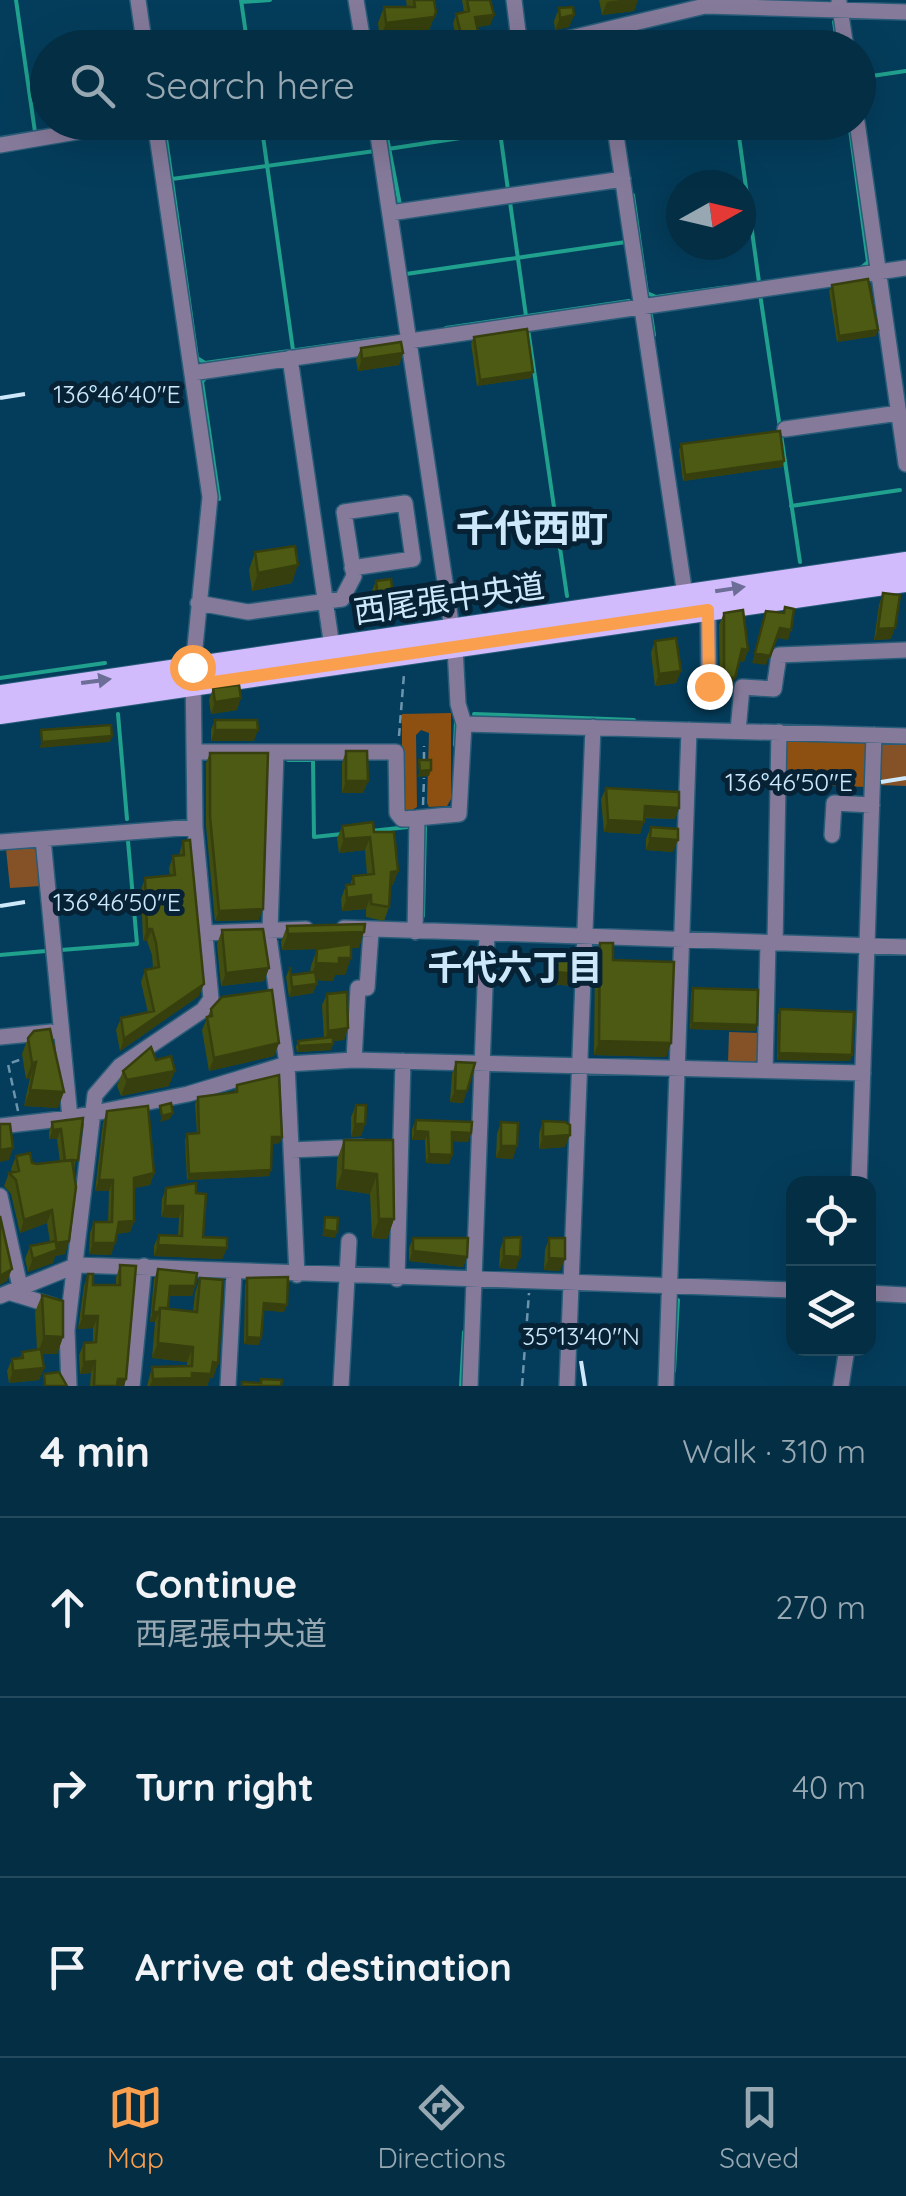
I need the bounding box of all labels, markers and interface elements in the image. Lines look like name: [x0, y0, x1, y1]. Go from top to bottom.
search box: [30, 30, 876, 140]
icon: search: [65, 58, 120, 113]
text: Search here: [145, 61, 355, 109]
north arrow: [666, 170, 756, 260]
text: 136°46'40"E: [53, 378, 181, 409]
district label: 千代西町: [456, 504, 608, 552]
street label: 西尾張中央道: [351, 565, 547, 631]
one-way arrow: [714, 580, 746, 596]
route start: [170, 645, 216, 691]
route end: [687, 664, 733, 710]
one-way arrow: [81, 673, 113, 689]
text: 136°46'50"E: [725, 766, 853, 797]
text: 136°46'50"E: [53, 886, 181, 917]
district label: 千代六丁目: [427, 945, 603, 989]
map controls: [786, 1176, 876, 1356]
button: locate: [786, 1176, 876, 1266]
button: layers: [786, 1266, 876, 1356]
text: 35°13'40"N: [522, 1320, 640, 1351]
text: 4 min: [40, 1425, 150, 1478]
text: Walk · 310 m: [682, 1431, 866, 1471]
text: Continue: [135, 1560, 297, 1608]
icon: ahead: [40, 1580, 95, 1635]
text: 270 m: [775, 1587, 866, 1627]
text: 西尾張中央道: [135, 1613, 327, 1653]
icon: right: [40, 1760, 95, 1815]
text: Turn right: [135, 1763, 314, 1811]
text: 40 m: [792, 1767, 866, 1807]
icon: arrive: [40, 1940, 95, 1995]
text: Arrive at destination: [135, 1943, 512, 1991]
tab: Map: [107, 2080, 164, 2175]
tab: Directions: [377, 2080, 506, 2175]
tab: Saved: [719, 2080, 799, 2175]

